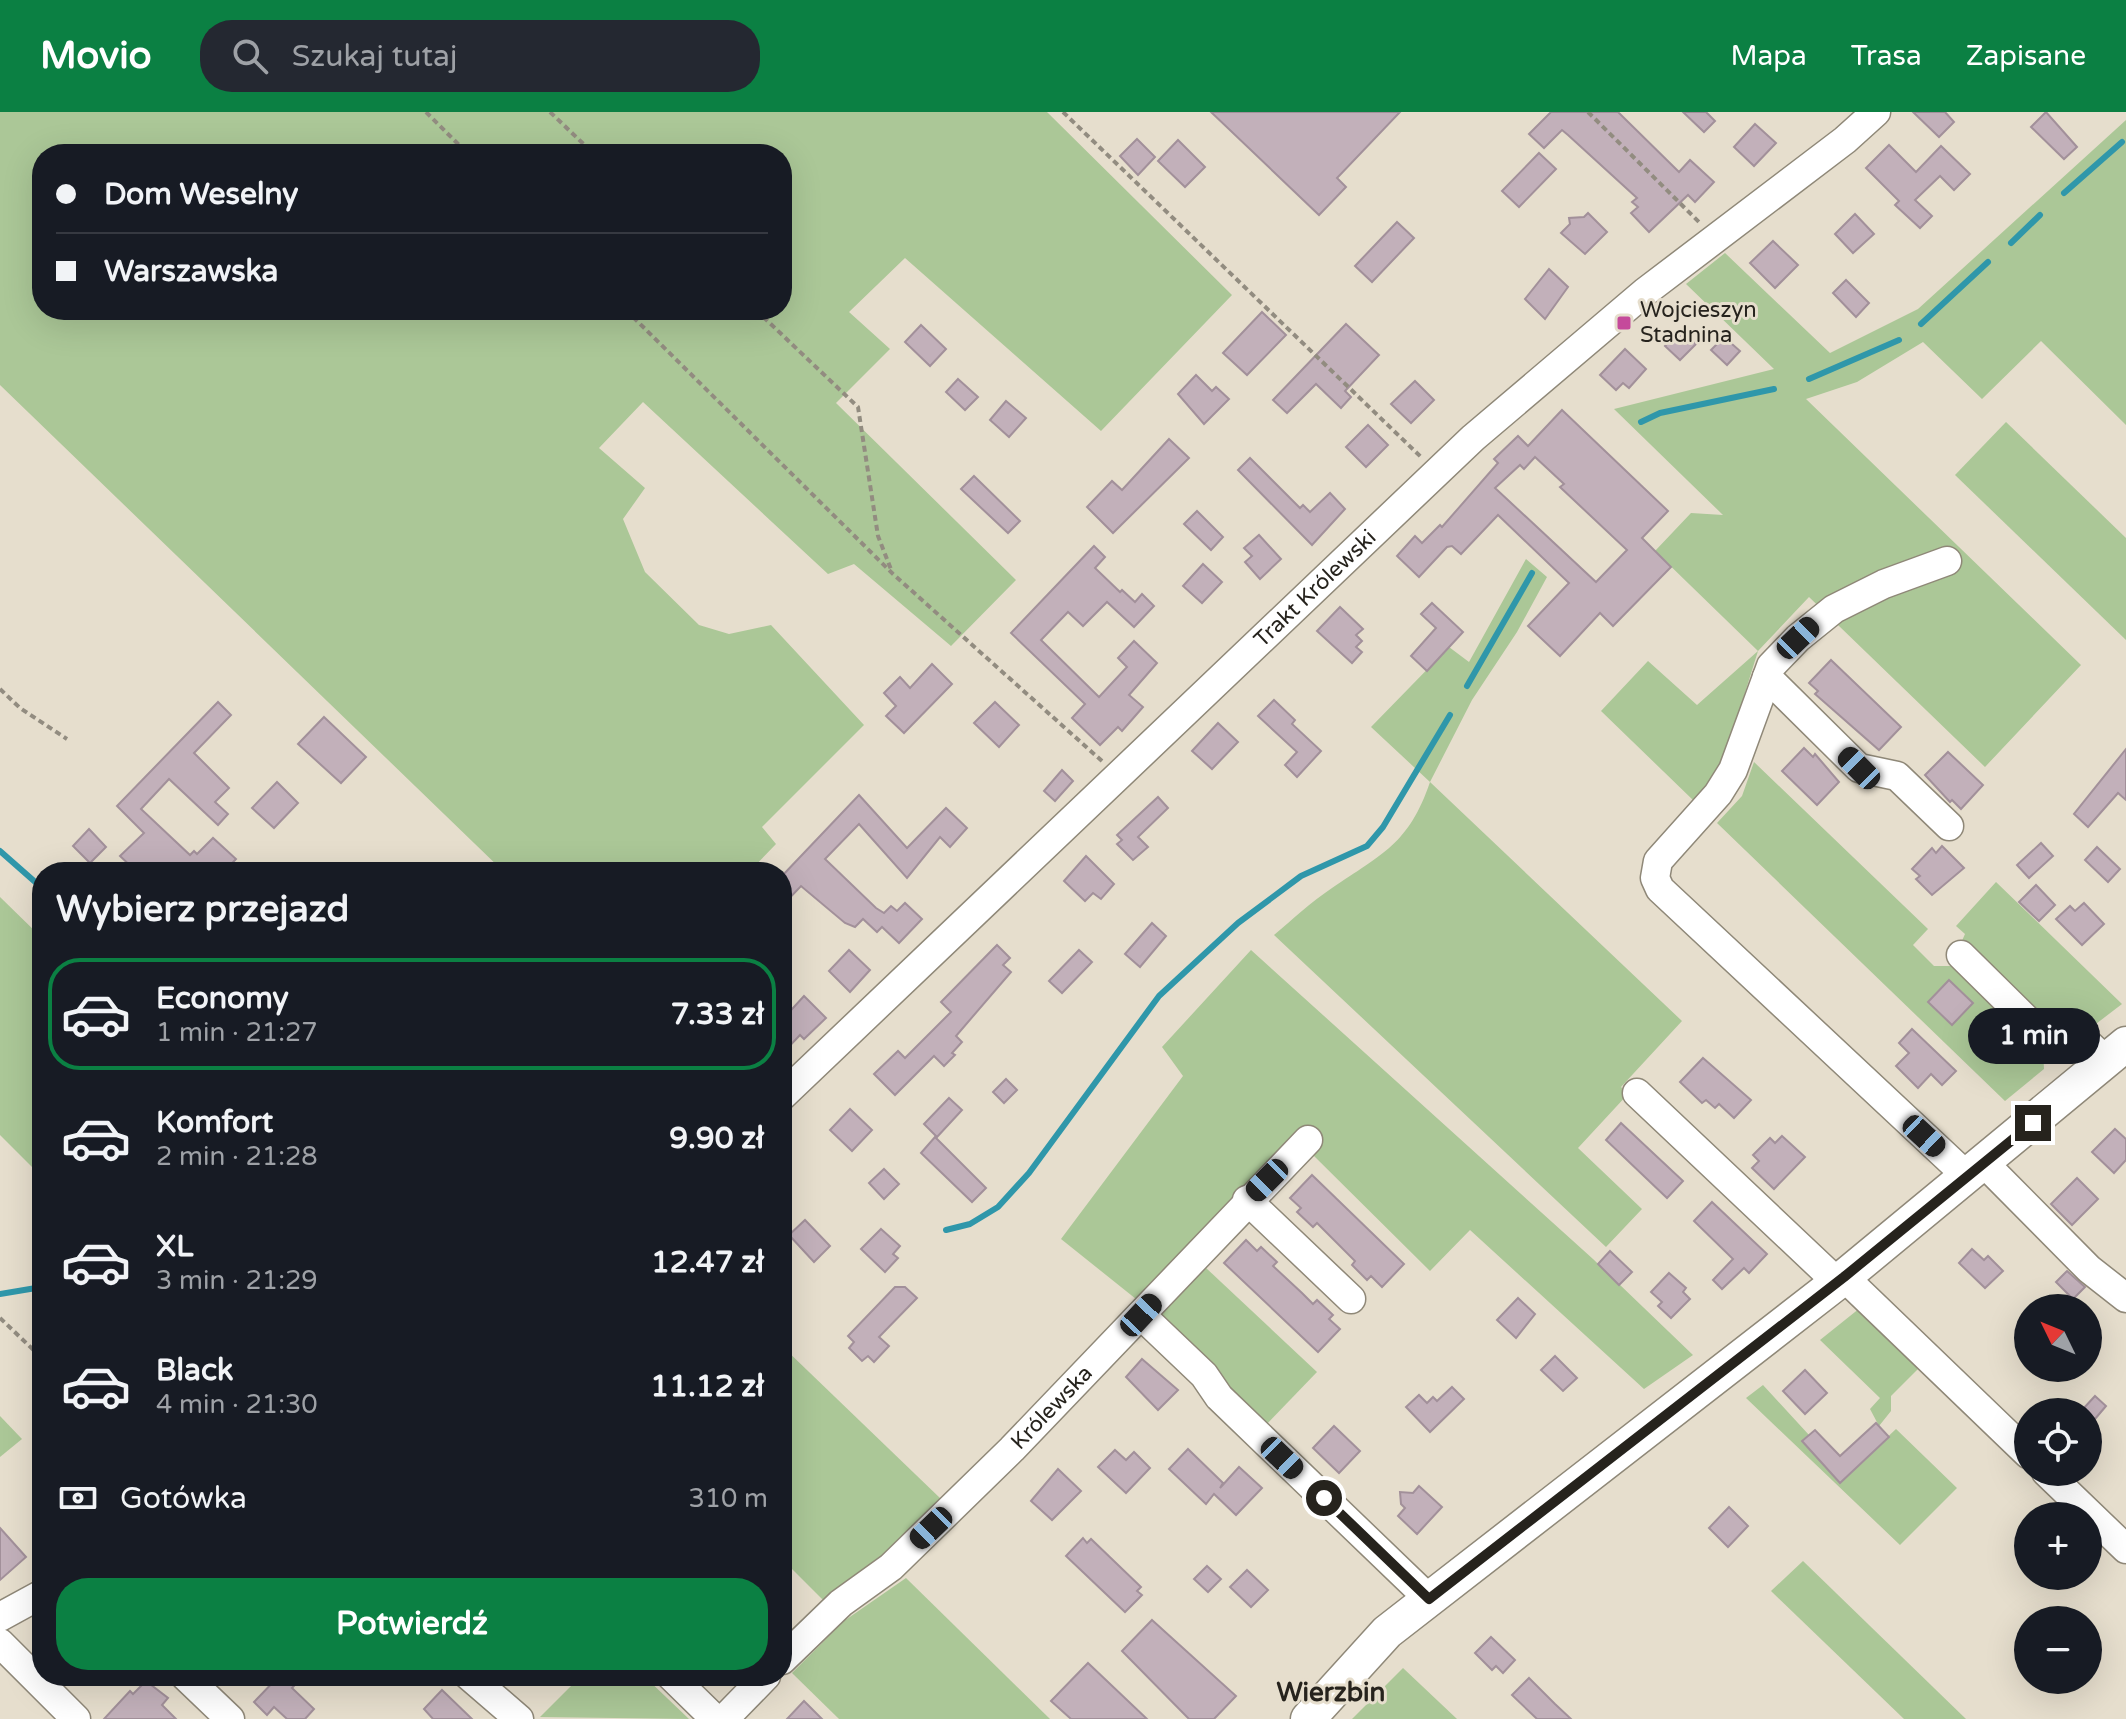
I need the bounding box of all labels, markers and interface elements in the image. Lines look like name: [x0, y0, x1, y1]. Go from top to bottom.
search box: [200, 20, 760, 92]
text: Movio: [40, 33, 152, 79]
icon: search: [228, 34, 272, 78]
text: Szukaj tutaj: [292, 38, 457, 75]
text: Mapa: [1730, 39, 1807, 73]
text: Trasa: [1851, 39, 1922, 73]
text: Zapisane: [1966, 39, 2086, 73]
text: Dom Weselny: [104, 176, 298, 213]
text: Warszawska: [104, 253, 278, 290]
place label: Wojcieszyn Stadnina: [1640, 297, 1757, 348]
marker: Wojcieszyn Stadnina: [1615, 314, 1633, 332]
street label: Trakt Królewski: [1249, 524, 1381, 653]
car: [1772, 613, 1824, 663]
car: [1834, 743, 1884, 793]
text: Wybierz przejazd: [56, 888, 349, 931]
icon: car: [60, 978, 132, 1050]
text: Economy: [156, 980, 289, 1017]
text: 7.33 zł: [671, 996, 764, 1033]
callout: 1 min: [1967, 1007, 2099, 1063]
text: 1 min · 21:27: [156, 1017, 318, 1048]
text: 1 min: [1999, 1020, 2069, 1051]
icon: car: [60, 1102, 132, 1174]
text: Komfort: [156, 1104, 273, 1141]
route end: [2015, 1105, 2051, 1141]
car: [1898, 1111, 1950, 1161]
text: 9.90 zł: [669, 1120, 764, 1157]
text: 2 min · 21:28: [156, 1141, 318, 1172]
car: [1242, 1155, 1292, 1205]
icon: car: [60, 1226, 132, 1298]
text: XL: [156, 1228, 193, 1265]
text: 12.47 zł: [651, 1244, 764, 1281]
text: 3 min · 21:29: [156, 1265, 318, 1296]
car: [1116, 1289, 1166, 1341]
north arrow: [2014, 1294, 2102, 1382]
map controls: [2014, 1294, 2102, 1694]
icon: car: [60, 1350, 132, 1422]
text: Black: [156, 1352, 233, 1389]
street label: Królewska: [1006, 1360, 1098, 1455]
text: 11.12 zł: [650, 1368, 764, 1405]
text: 4 min · 21:30: [156, 1389, 318, 1420]
button: locate: [2014, 1398, 2102, 1486]
car: [1256, 1433, 1308, 1483]
icon: cash: [56, 1476, 100, 1520]
text: Gotówka: [120, 1480, 247, 1517]
route start: [1306, 1480, 1342, 1516]
text: 310 m: [688, 1483, 768, 1514]
button: +: [2014, 1502, 2102, 1590]
car: [905, 1503, 957, 1553]
button: Potwierdź: [56, 1578, 768, 1670]
button: −: [2014, 1606, 2102, 1694]
district label: Wierzbin: [1277, 1677, 1385, 1708]

